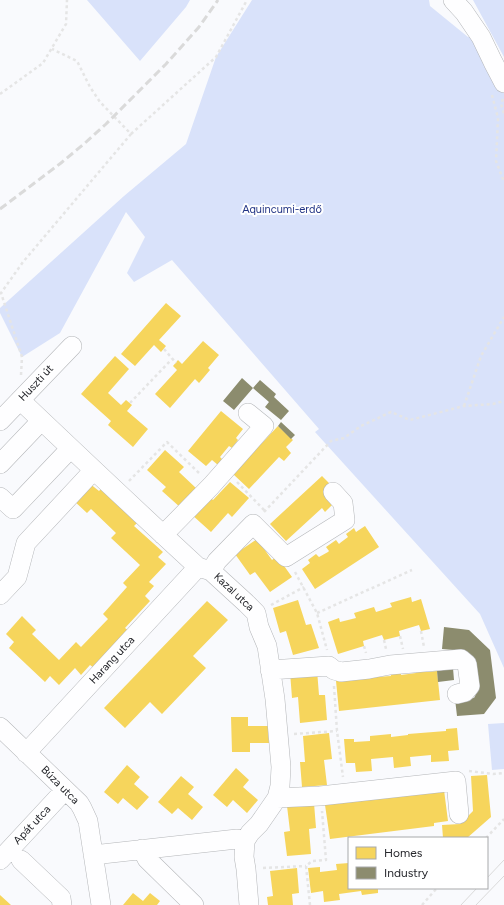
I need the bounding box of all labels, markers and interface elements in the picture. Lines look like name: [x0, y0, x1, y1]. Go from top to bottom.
park label: Aquincumi-erdő: [242, 203, 322, 216]
street label: Huszti út: [16, 362, 56, 404]
street label: Kazal utca: [211, 570, 257, 614]
street label: Harang utca: [87, 634, 137, 686]
street label: Búza utca: [38, 763, 82, 807]
street label: Apát utca: [11, 803, 53, 847]
legend: [348, 837, 488, 889]
text: Homes: [384, 846, 423, 860]
text: Industry: [384, 866, 429, 880]

